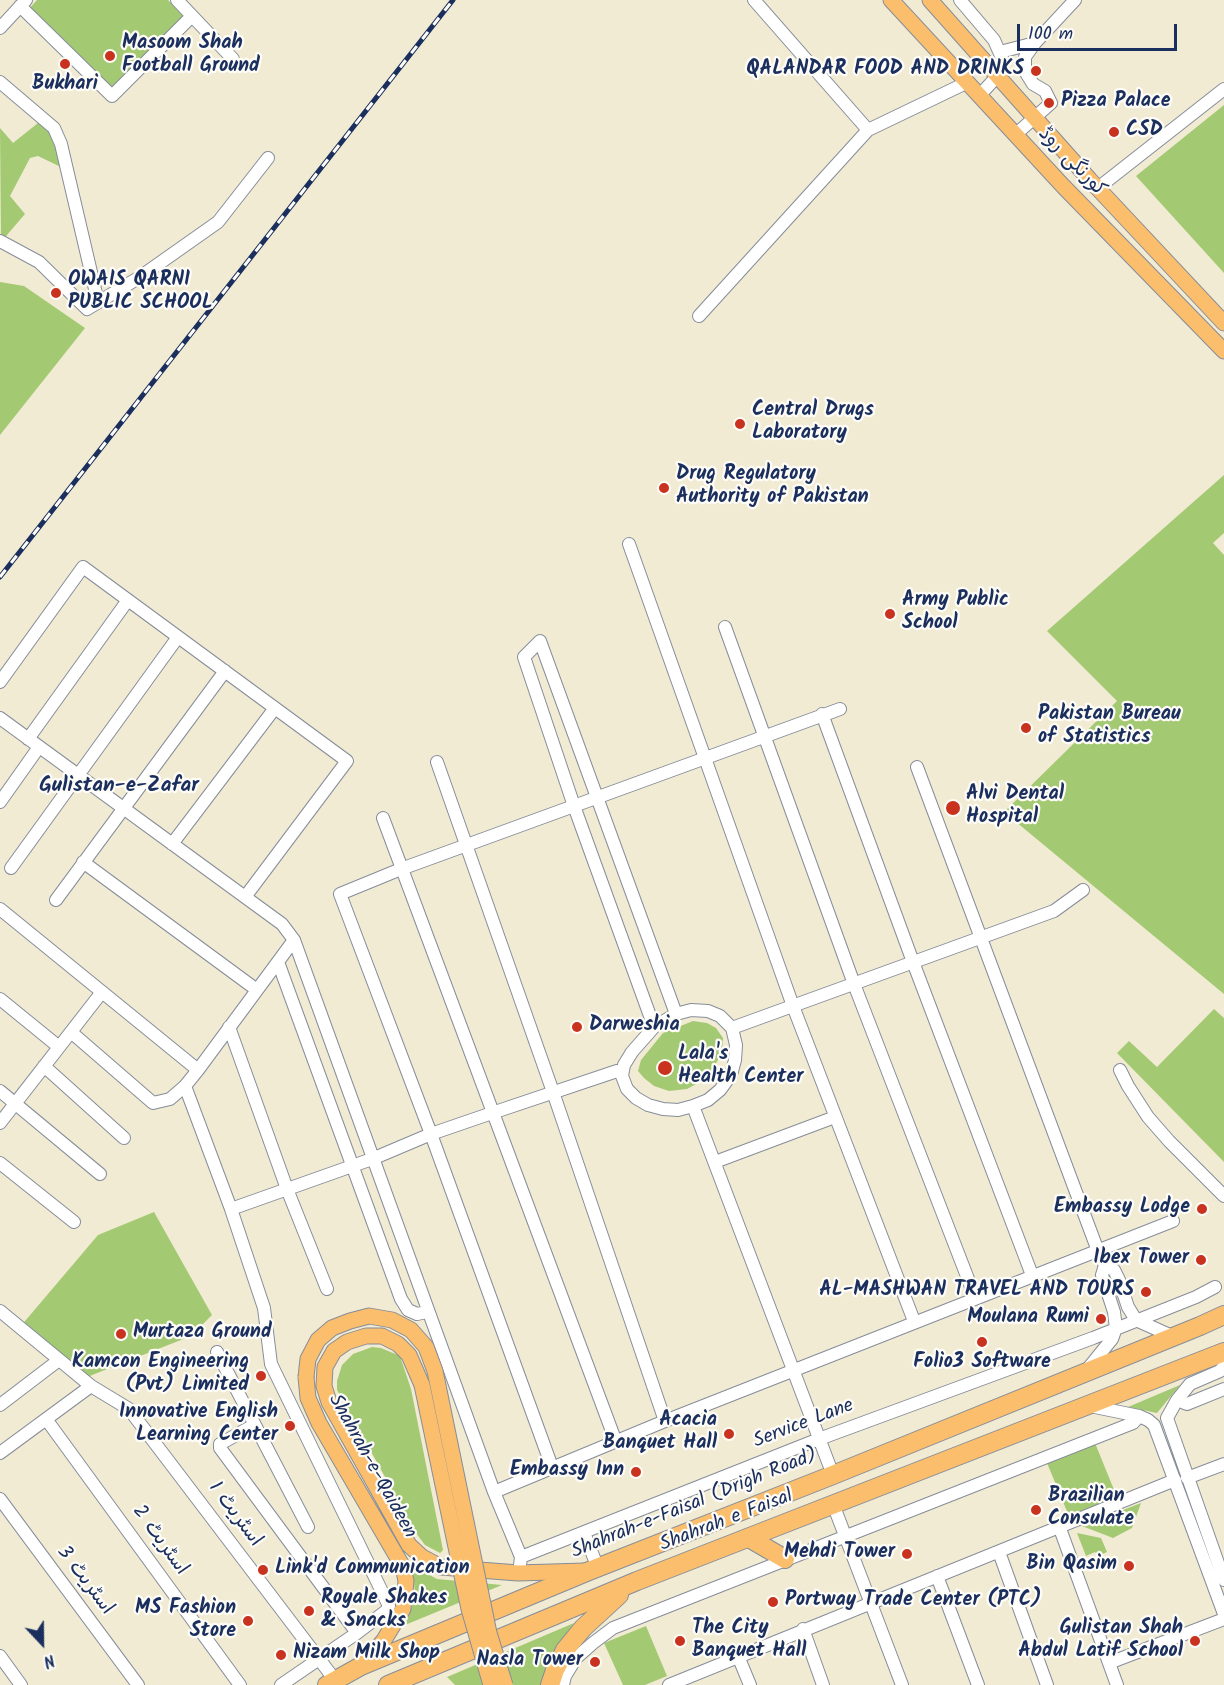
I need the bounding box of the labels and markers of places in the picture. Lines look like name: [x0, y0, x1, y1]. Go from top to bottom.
place label: Masoom Shah Football Ground: [122, 33, 260, 80]
marker: Masoom Shah Football Ground: [103, 49, 117, 63]
marker: Bukhari: [58, 57, 72, 71]
place label: QALANDAR FOOD AND DRINKS: [746, 59, 1024, 83]
marker: QALANDAR FOOD AND DRINKS: [1029, 64, 1043, 78]
place label: Bukhari: [32, 74, 98, 98]
place label: Pizza Palace: [1061, 91, 1171, 115]
marker: Pizza Palace: [1042, 96, 1056, 110]
place label: CSD: [1126, 120, 1163, 144]
marker: CSD: [1107, 125, 1121, 139]
place label: OWAIS QARNI PUBLIC SCHOOL: [68, 270, 213, 317]
marker: OWAIS QARNI PUBLIC SCHOOL: [49, 286, 63, 300]
place label: Central Drugs Laboratory: [752, 400, 874, 447]
marker: Central Drugs Laboratory: [733, 417, 747, 431]
place label: Drug Regulatory Authority of Pakistan: [676, 464, 869, 511]
marker: Drug Regulatory Authority of Pakistan: [657, 481, 671, 495]
place label: Army Public School: [902, 590, 1009, 637]
marker: Army Public School: [883, 607, 897, 621]
place label: Pakistan Bureau of Statistics: [1038, 704, 1181, 751]
marker: Pakistan Bureau of Statistics: [1019, 721, 1033, 735]
place label: Alvi Dental Hospital: [966, 784, 1064, 831]
marker: Alvi Dental Hospital: [944, 799, 962, 817]
place label: Darweshia: [589, 1015, 680, 1039]
marker: Darweshia: [570, 1020, 584, 1034]
place label: Lala's Health Center: [678, 1044, 803, 1091]
marker: Lala's Health Center: [656, 1059, 674, 1077]
place label: Embassy Lodge: [1054, 1197, 1190, 1221]
marker: Embassy Lodge: [1195, 1202, 1209, 1216]
place label: Ibex Tower: [1093, 1248, 1189, 1272]
marker: Ibex Tower: [1194, 1253, 1208, 1267]
place label: AL-MASHWAN TRAVEL AND TOURS: [819, 1280, 1134, 1304]
marker: AL-MASHWAN TRAVEL AND TOURS: [1139, 1285, 1153, 1299]
place label: Moulana Rumi: [967, 1307, 1089, 1331]
marker: Moulana Rumi: [1094, 1312, 1108, 1326]
place label: Murtaza Ground: [133, 1322, 272, 1346]
marker: Murtaza Ground: [114, 1327, 128, 1341]
marker: Folio3 Software: [975, 1335, 989, 1349]
place label: Kamcon Engineering (Pvt) Limited: [72, 1352, 249, 1399]
place label: Folio3 Software: [913, 1352, 1051, 1376]
marker: Kamcon Engineering (Pvt) Limited: [254, 1369, 268, 1383]
place label: Innovative English Learning Center: [119, 1402, 278, 1449]
place label: Acacia Banquet Hall: [603, 1410, 717, 1457]
marker: Innovative English Learning Center: [283, 1419, 297, 1433]
marker: Acacia Banquet Hall: [722, 1427, 736, 1441]
place label: Embassy Inn: [510, 1460, 624, 1484]
marker: Embassy Inn: [629, 1465, 643, 1479]
place label: Brazilian Consulate: [1048, 1486, 1134, 1533]
marker: Brazilian Consulate: [1029, 1503, 1043, 1517]
place label: Mehdi Tower: [784, 1542, 895, 1566]
marker: Mehdi Tower: [900, 1547, 914, 1561]
place label: Bin Qasim: [1026, 1554, 1117, 1578]
place label: Link'd Communication: [275, 1558, 470, 1582]
marker: Bin Qasim: [1122, 1559, 1136, 1573]
marker: Link'd Communication: [256, 1563, 270, 1577]
place label: Royale Shakes & Snacks: [321, 1588, 447, 1635]
place label: Portway Trade Center (PTC): [785, 1590, 1042, 1614]
marker: Portway Trade Center (PTC): [766, 1595, 780, 1609]
place label: MS Fashion Store: [135, 1598, 236, 1645]
marker: Royale Shakes & Snacks: [302, 1604, 316, 1618]
marker: MS Fashion Store: [241, 1614, 255, 1628]
place label: The City Banquet Hall: [692, 1618, 806, 1665]
place label: Gulistan Shah Abdul Latif School: [1018, 1618, 1183, 1665]
marker: The City Banquet Hall: [673, 1634, 687, 1648]
marker: Gulistan Shah Abdul Latif School: [1188, 1634, 1202, 1648]
place label: Nizam Milk Shop: [293, 1643, 440, 1667]
marker: Nizam Milk Shop: [274, 1648, 288, 1662]
place label: Nasla Tower: [476, 1650, 583, 1674]
marker: Nasla Tower: [588, 1655, 602, 1669]

